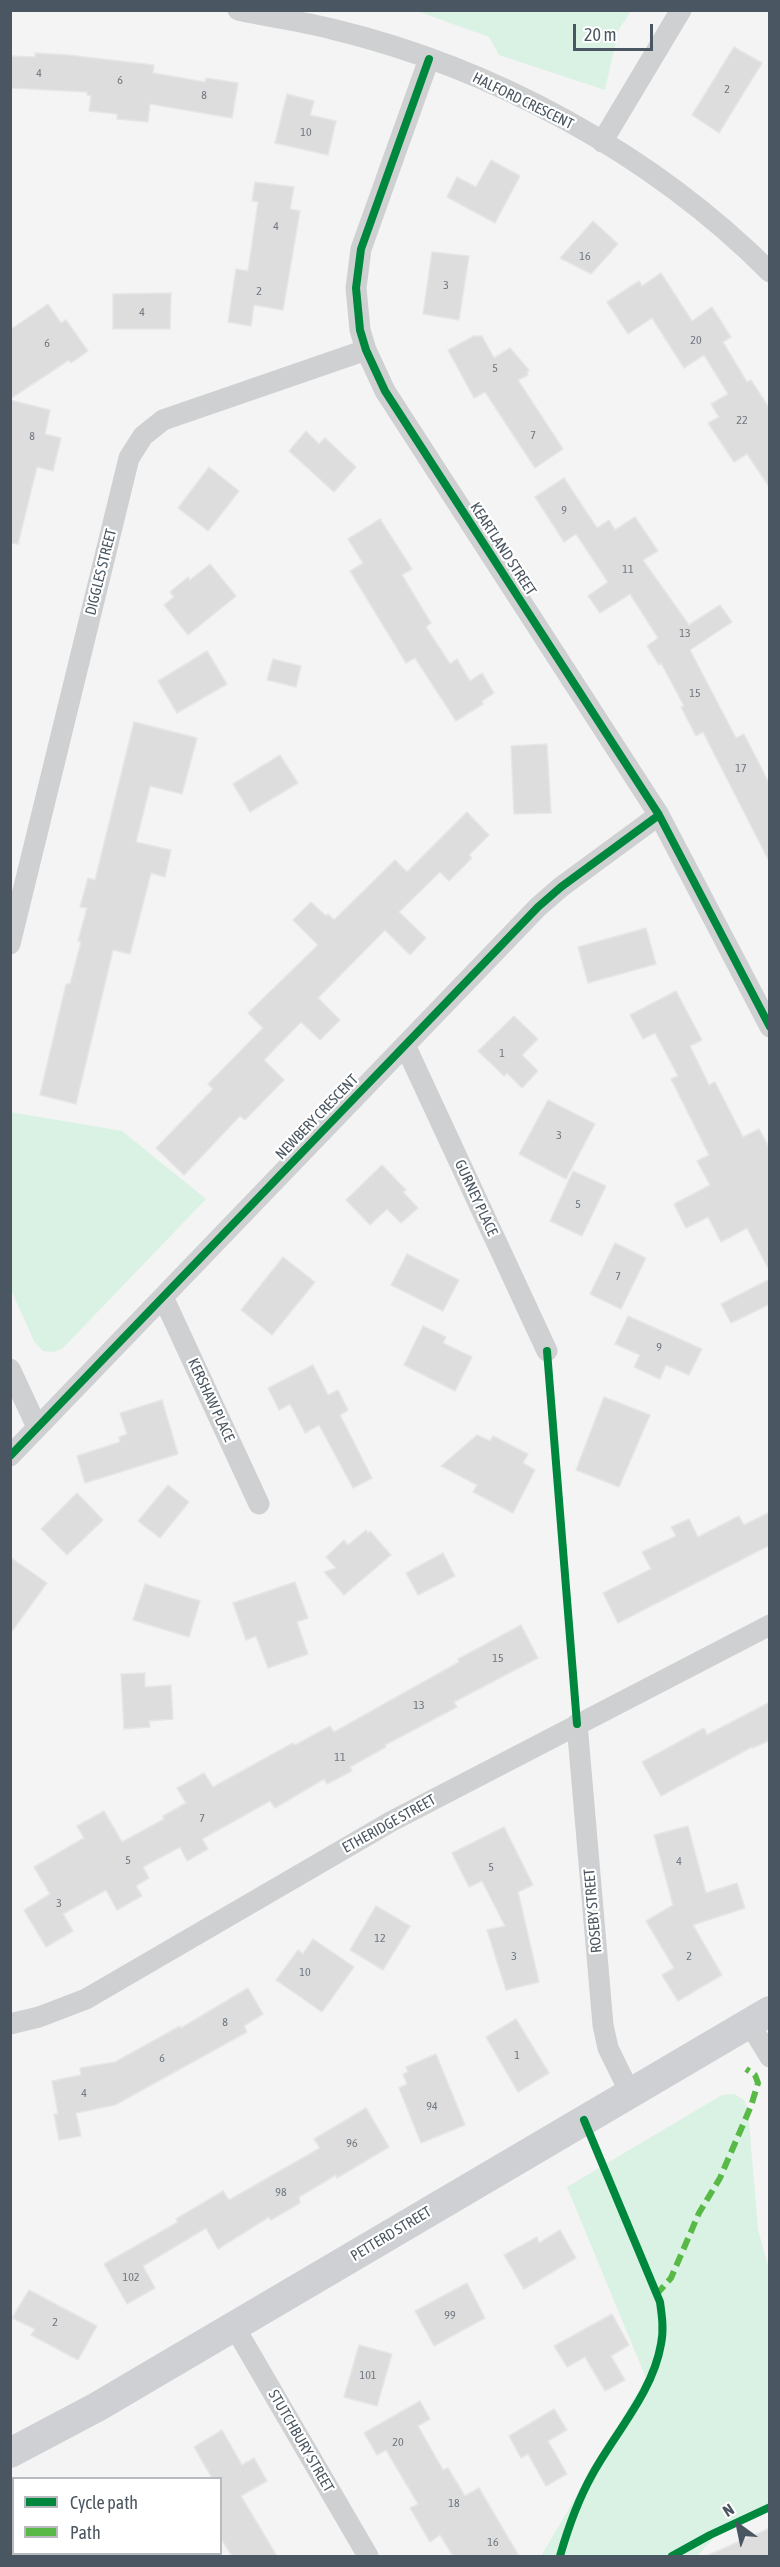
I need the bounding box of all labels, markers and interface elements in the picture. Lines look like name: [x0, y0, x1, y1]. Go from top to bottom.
scale bar: [576, 12, 656, 50]
text: 20 m: [584, 24, 616, 45]
house number: 4: [36, 66, 42, 80]
street label: HALFORD CRESCENT: [470, 69, 576, 133]
house number: 6: [117, 73, 123, 87]
house number: 2: [724, 82, 730, 96]
house number: 8: [201, 88, 207, 102]
house number: 10: [300, 125, 312, 139]
house number: 4: [273, 219, 279, 233]
house number: 16: [579, 249, 591, 263]
house number: 3: [443, 278, 449, 292]
house number: 2: [256, 284, 262, 298]
house number: 4: [139, 305, 145, 319]
house number: 20: [690, 333, 702, 347]
house number: 6: [44, 336, 50, 350]
house number: 5: [492, 361, 498, 375]
house number: 22: [736, 413, 748, 427]
house number: 7: [530, 428, 536, 442]
house number: 8: [29, 429, 35, 443]
street label: KEARTLAND STREET: [466, 499, 540, 599]
house number: 9: [561, 503, 567, 517]
street label: DIGGLES STREET: [82, 527, 120, 617]
house number: 11: [622, 562, 634, 576]
house number: 13: [679, 626, 691, 640]
house number: 15: [689, 686, 701, 700]
house number: 17: [735, 761, 747, 775]
house number: 1: [499, 1046, 505, 1060]
street label: NEWBERY CRESCENT: [272, 1071, 362, 1163]
house number: 3: [556, 1128, 562, 1142]
street label: GURNEY PLACE: [451, 1157, 501, 1239]
house number: 5: [575, 1197, 581, 1211]
house number: 7: [615, 1269, 621, 1283]
house number: 9: [656, 1340, 662, 1354]
street label: KERSHAW PLACE: [184, 1355, 238, 1445]
house number: 15: [492, 1651, 504, 1665]
house number: 13: [413, 1698, 425, 1712]
house number: 11: [334, 1750, 346, 1764]
street label: ETHERIDGE STREET: [339, 1791, 439, 1857]
house number: 7: [199, 1811, 205, 1825]
house number: 5: [125, 1853, 131, 1867]
house number: 4: [676, 1854, 682, 1868]
house number: 5: [488, 1860, 494, 1874]
street label: ROSEBY STREET: [580, 1868, 606, 1954]
house number: 3: [56, 1896, 62, 1910]
house number: 12: [374, 1931, 386, 1945]
house number: 3: [511, 1949, 517, 1963]
house number: 2: [686, 1949, 692, 1963]
house number: 10: [299, 1965, 311, 1979]
house number: 8: [222, 2015, 228, 2029]
house number: 1: [514, 2048, 520, 2062]
house number: 6: [159, 2051, 165, 2065]
house number: 4: [81, 2086, 87, 2100]
house number: 94: [426, 2099, 438, 2113]
house number: 96: [346, 2136, 358, 2150]
house number: 98: [275, 2185, 287, 2199]
street label: PETTERD STREET: [347, 2203, 435, 2265]
house number: 102: [123, 2270, 139, 2284]
house number: 99: [444, 2308, 456, 2322]
house number: 2: [52, 2315, 58, 2329]
house number: 101: [360, 2368, 376, 2382]
street label: STUTCHBURY STREET: [264, 2387, 338, 2495]
house number: 20: [392, 2435, 404, 2449]
legend: [12, 2477, 222, 2555]
text: Cycle path: [70, 2492, 138, 2513]
north arrow: [708, 2495, 768, 2555]
house number: 18: [448, 2496, 460, 2510]
text: N: [719, 2500, 737, 2520]
text: Path: [70, 2522, 101, 2543]
house number: 16: [487, 2535, 499, 2549]

